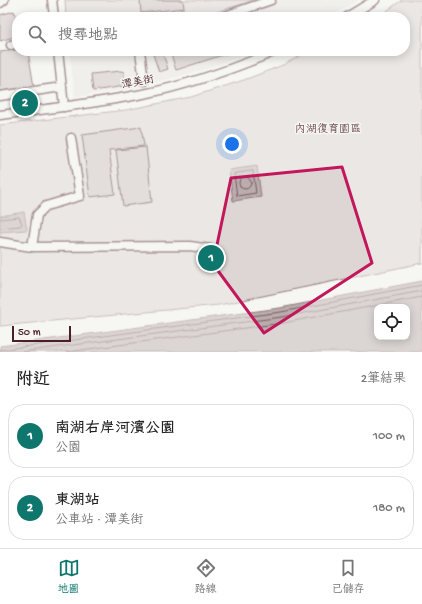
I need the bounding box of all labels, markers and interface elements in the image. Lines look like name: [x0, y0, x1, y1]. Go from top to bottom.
search box: [12, 12, 410, 56]
icon: search: [26, 23, 48, 45]
text: 搜尋地點: [58, 27, 118, 45]
street label: 潭美街: [120, 73, 156, 92]
pin: 2: [12, 88, 38, 118]
park label: 內湖復育園區: [295, 123, 361, 136]
your location: [222, 134, 242, 154]
pin: 1: [198, 243, 224, 273]
map controls: [374, 304, 410, 340]
button: locate: [374, 304, 410, 340]
scale bar: [12, 324, 71, 343]
text: 50 m: [18, 327, 40, 339]
text: 附近: [16, 371, 50, 391]
text: 2筆結果: [361, 372, 406, 387]
text: 南湖右岸河濱公園: [55, 420, 175, 438]
text: 1: [27, 429, 33, 444]
text: 100 m: [373, 429, 405, 444]
text: 公園: [55, 441, 81, 456]
text: 東湖站: [55, 492, 100, 510]
text: 2: [27, 501, 33, 516]
text: 180 m: [373, 501, 405, 516]
text: 公車站 · 潭美街: [55, 513, 143, 528]
tab: 地圖: [58, 557, 80, 596]
tab: 路線: [195, 557, 217, 596]
tab: 已儲存: [332, 557, 365, 596]

